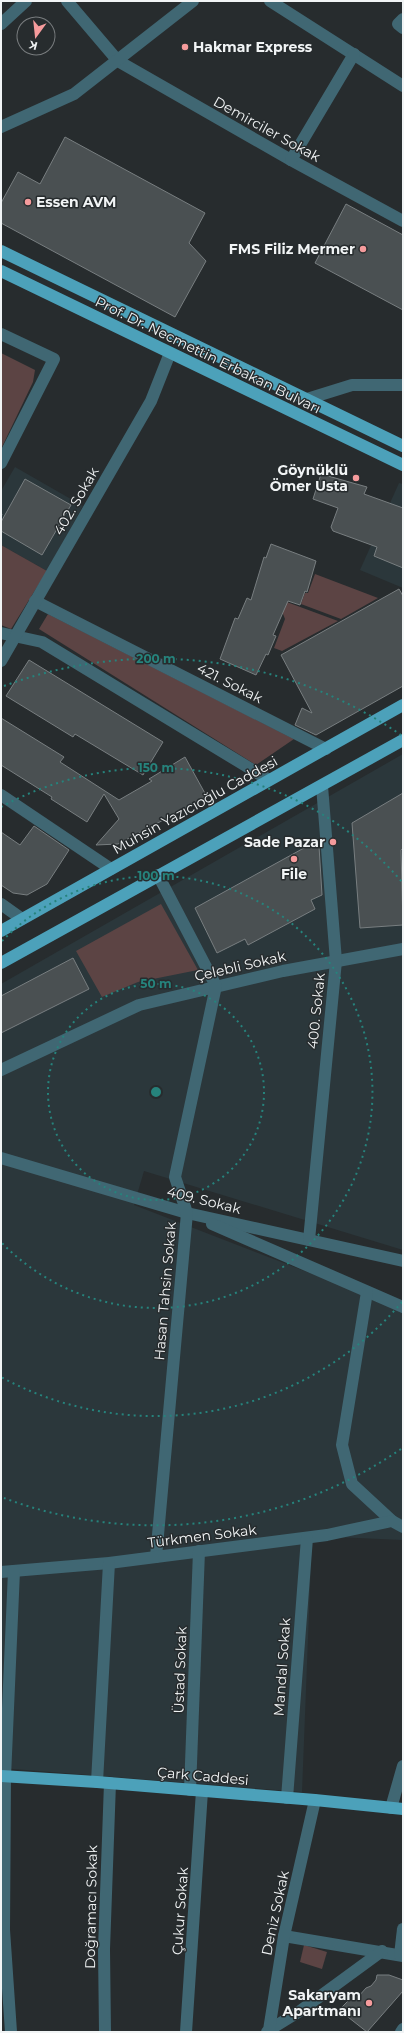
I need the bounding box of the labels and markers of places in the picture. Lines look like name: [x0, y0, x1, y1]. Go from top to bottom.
place label: Hakmar Express: [193, 38, 313, 56]
marker: Hakmar Express: [180, 42, 190, 52]
place label: Essen AVM: [36, 193, 116, 211]
marker: Essen AVM: [23, 197, 33, 207]
place label: FMS Filiz Mermer: [229, 240, 355, 258]
marker: FMS Filiz Mermer: [358, 244, 368, 254]
place label: Göynüklü Ömer Usta: [270, 461, 348, 495]
marker: Göynüklü Ömer Usta: [351, 473, 361, 483]
place label: Sade Pazar: [244, 833, 325, 851]
marker: Sade Pazar: [328, 837, 338, 847]
marker: File: [289, 854, 299, 864]
place label: File: [281, 865, 307, 883]
centre of rings: [149, 1085, 163, 1099]
place label: Sakaryam Apartmanı: [282, 1986, 361, 2020]
marker: Sakaryam Apartmanı: [364, 1998, 374, 2008]

